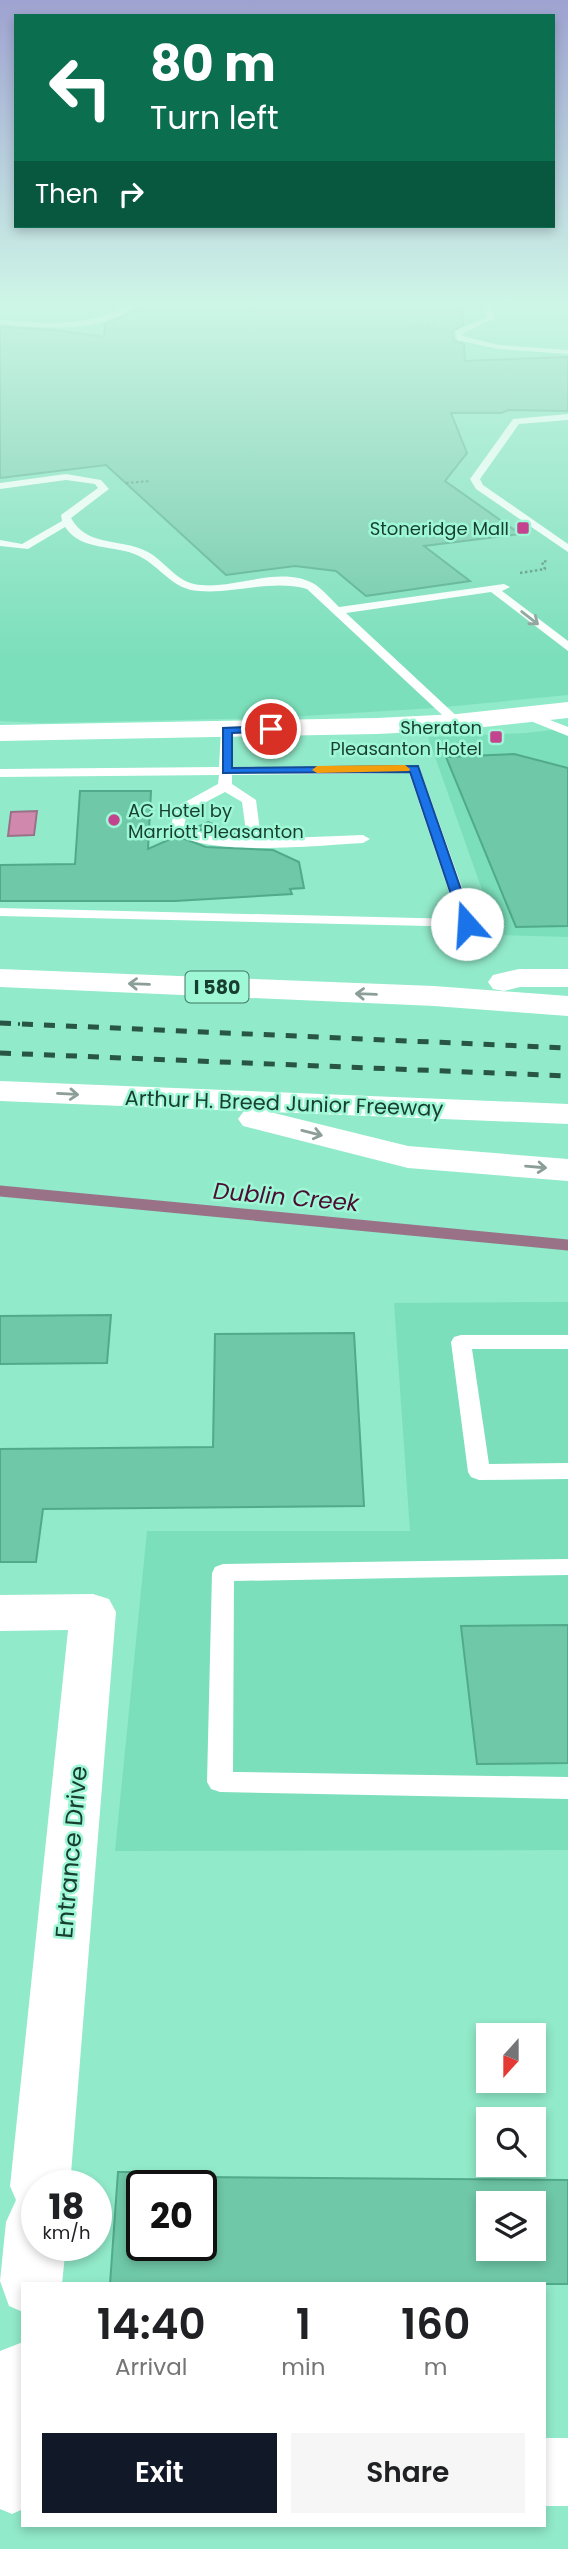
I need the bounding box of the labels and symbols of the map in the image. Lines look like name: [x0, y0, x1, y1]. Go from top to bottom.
place label: Stoneridge Mall: [370, 516, 509, 541]
marker: Stoneridge Mall: [515, 520, 531, 536]
one-way arrow: [520, 610, 539, 625]
pin: [241, 699, 301, 759]
place label: Sheraton Pleasanton Hotel: [330, 715, 482, 761]
marker: Sheraton Pleasanton Hotel: [488, 729, 504, 745]
place label: AC Hotel by Marriott Pleasanton: [128, 798, 304, 844]
marker: AC Hotel by Marriott Pleasanton: [106, 812, 122, 828]
position arrow: [430, 887, 504, 961]
road number: I 580: [186, 972, 248, 1002]
one-way arrow: [127, 977, 150, 990]
one-way arrow: [355, 987, 378, 1000]
street label: Arthur H. Breed Junior Freeway: [124, 1083, 444, 1123]
one-way arrow: [56, 1088, 79, 1101]
one-way arrow: [300, 1127, 323, 1140]
one-way arrow: [525, 1161, 547, 1174]
water label: Dublin Creek: [212, 1175, 361, 1219]
street label: Entrance Drive: [47, 1764, 95, 1940]
north arrow: [476, 2023, 546, 2093]
speed limit sign: 20: [126, 2170, 217, 2261]

